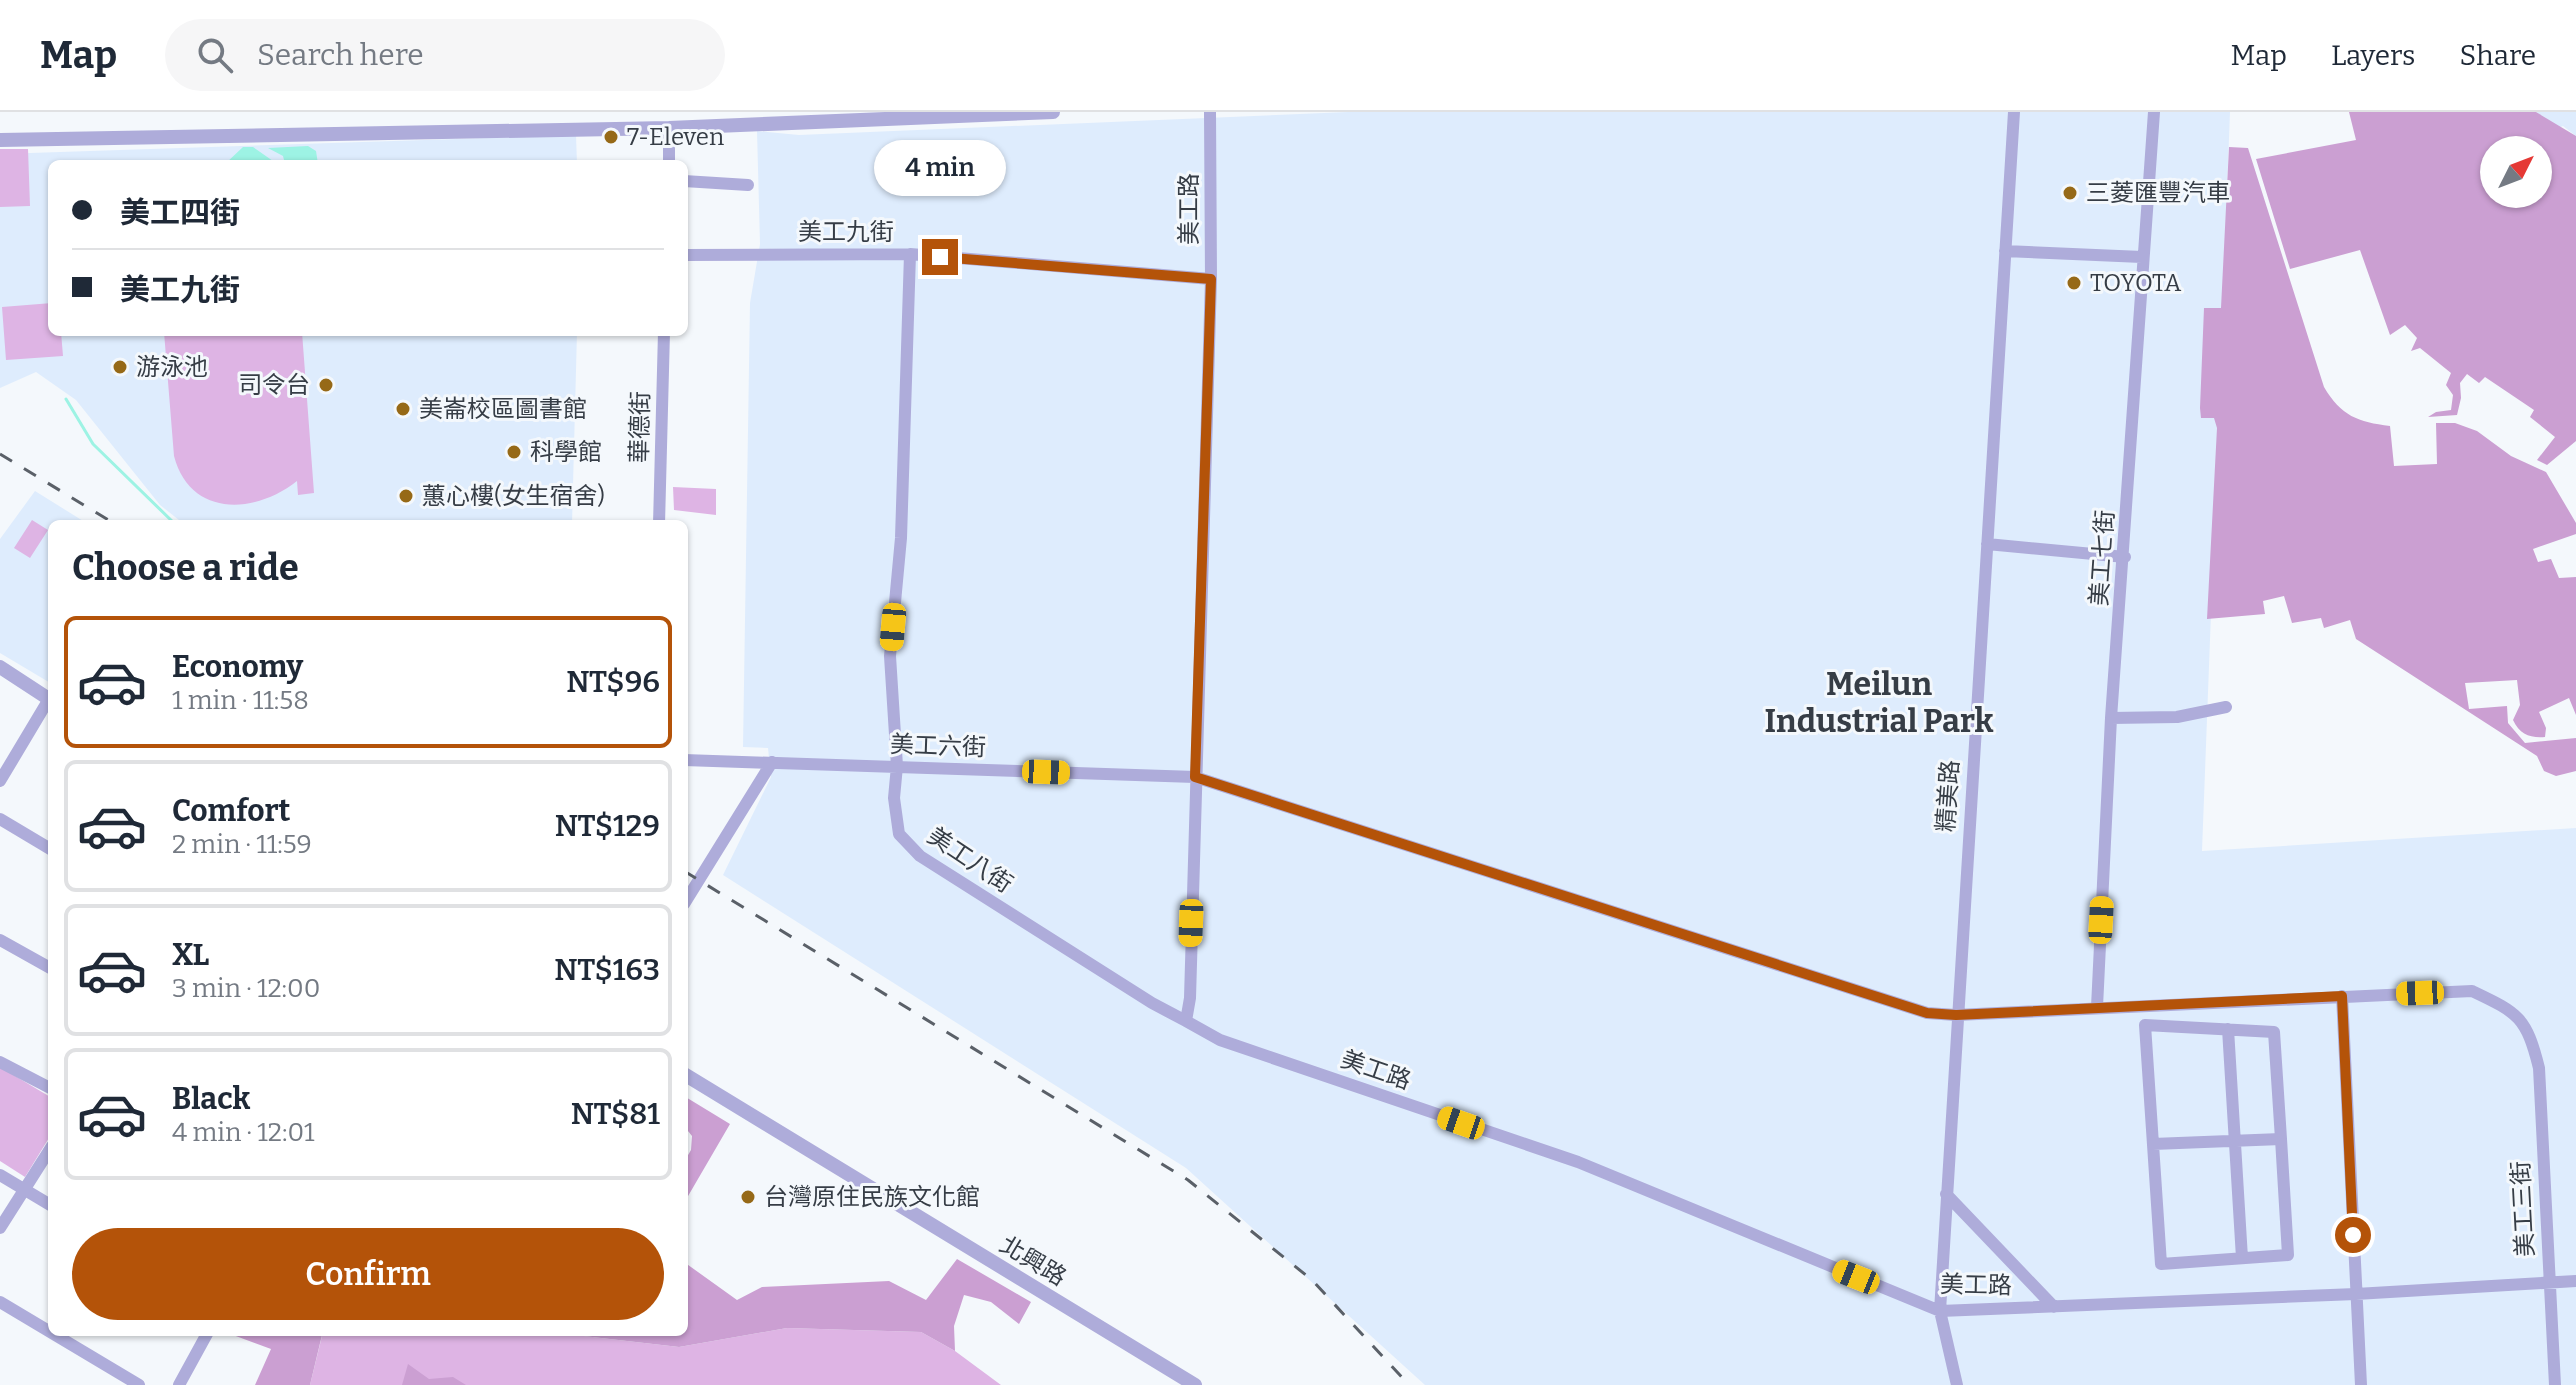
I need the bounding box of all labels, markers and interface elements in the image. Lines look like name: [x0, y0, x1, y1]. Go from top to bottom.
search box: [165, 19, 725, 91]
text: Map: [40, 32, 117, 78]
icon: search: [193, 33, 237, 77]
text: Search here: [257, 37, 424, 73]
text: Map: [2230, 39, 2287, 72]
text: Layers: [2331, 39, 2415, 72]
text: Share: [2459, 39, 2536, 72]
place label: 7-Eleven: [627, 123, 724, 151]
marker: 7-Eleven: [602, 128, 620, 146]
north arrow: [2480, 136, 2552, 208]
map controls: [2480, 136, 2552, 208]
callout: 4 min: [874, 141, 1006, 197]
text: 4 min: [905, 152, 975, 183]
street label: 美工路: [1175, 173, 1203, 245]
place label: 三菱匯豐汽車: [2086, 179, 2230, 207]
marker: 三菱匯豐汽車: [2061, 184, 2079, 202]
text: 美工四街: [120, 195, 240, 231]
street label: 美工九街: [798, 218, 894, 246]
route end: [922, 239, 958, 275]
place label: TOYOTA: [2090, 269, 2181, 297]
text: 美工九街: [120, 272, 240, 308]
marker: TOYOTA: [2065, 274, 2083, 292]
place label: 游泳池: [136, 353, 208, 381]
marker: 游泳池: [111, 358, 129, 376]
place label: 司令台: [238, 371, 310, 399]
marker: 司令台: [317, 376, 335, 394]
street label: 華德街: [625, 391, 655, 463]
place label: 美崙校區圖書館: [419, 395, 587, 423]
marker: 美崙校區圖書館: [394, 400, 412, 418]
place label: 科學館: [530, 438, 602, 466]
marker: 科學館: [505, 443, 523, 461]
place label: 蕙心樓(女生宿舍): [422, 482, 605, 510]
marker: 蕙心樓(女生宿舍): [397, 487, 415, 505]
street label: 美工七街: [2085, 509, 2119, 607]
text: Choose a ride: [72, 546, 299, 590]
car: [879, 602, 907, 652]
icon: car: [76, 646, 148, 718]
text: Economy: [172, 649, 303, 685]
text: NT$96: [566, 664, 660, 700]
district label: Meilun Industrial Park: [1765, 665, 1993, 740]
text: 1 min · 11:58: [172, 685, 309, 716]
street label: 美工六街: [890, 730, 986, 762]
car: [1022, 759, 1070, 785]
street label: 精美路: [1932, 759, 1964, 833]
icon: car: [76, 790, 148, 862]
text: Comfort: [172, 793, 290, 829]
text: NT$129: [555, 808, 660, 844]
street label: 美工八街: [922, 822, 1018, 898]
text: 2 min · 11:59: [172, 829, 312, 860]
car: [2088, 895, 2114, 945]
car: [1178, 899, 1204, 947]
icon: car: [76, 934, 148, 1006]
text: XL: [172, 937, 209, 973]
text: NT$163: [554, 952, 660, 988]
text: 3 min · 12:00: [172, 973, 320, 1004]
car: [2396, 980, 2444, 1006]
street label: 美工路: [1337, 1045, 1415, 1095]
icon: car: [76, 1078, 148, 1150]
text: Black: [172, 1081, 250, 1117]
text: NT$81: [571, 1096, 660, 1132]
car: [1434, 1104, 1488, 1142]
text: 4 min · 12:01: [172, 1117, 315, 1148]
street label: 美工三街: [2507, 1160, 2539, 1258]
place label: 台灣原住民族文化館: [764, 1183, 980, 1211]
marker: 台灣原住民族文化館: [739, 1188, 757, 1206]
route start: [2335, 1217, 2371, 1253]
button: Confirm: [72, 1228, 664, 1320]
street label: 北興路: [995, 1230, 1071, 1292]
car: [1829, 1257, 1883, 1297]
street label: 美工路: [1940, 1270, 2012, 1300]

